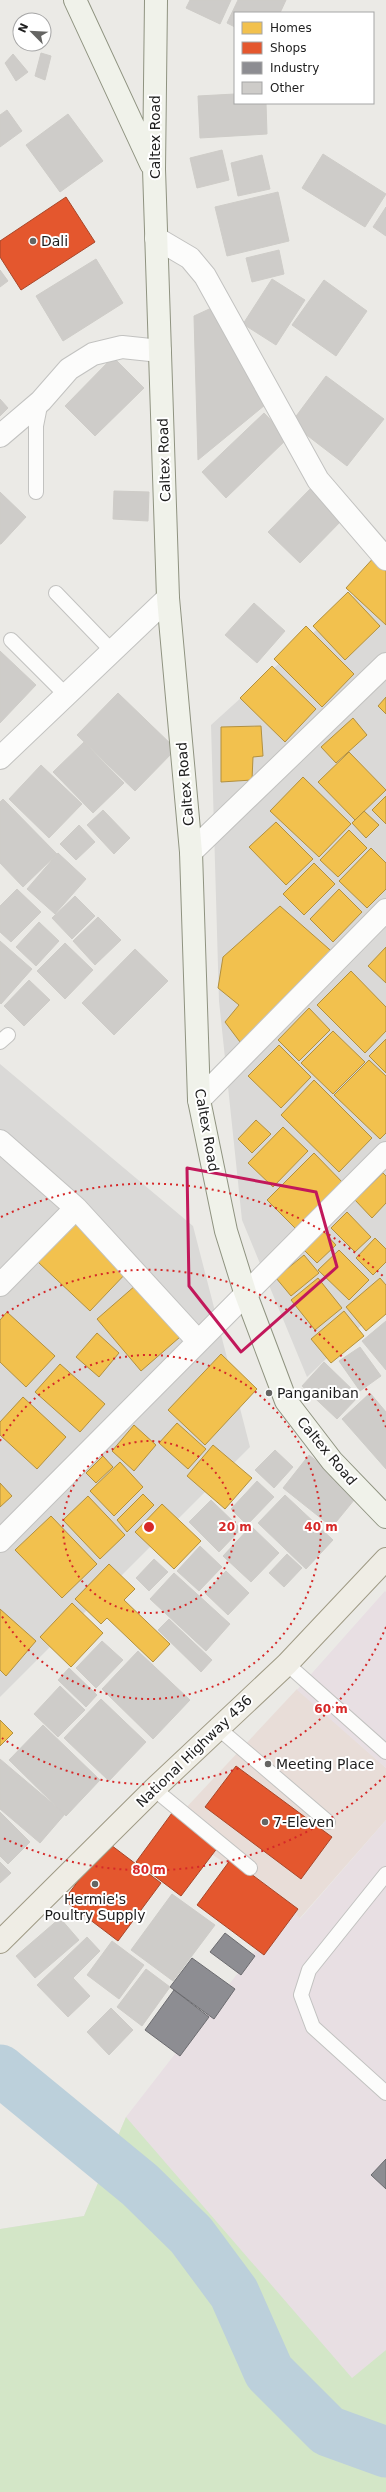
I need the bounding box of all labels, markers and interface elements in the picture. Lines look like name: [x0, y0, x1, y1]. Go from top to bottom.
north arrow: [12, 12, 52, 52]
legend: [234, 12, 374, 104]
text: N: [16, 21, 31, 35]
text: Homes: [270, 21, 312, 35]
text: Shops: [270, 41, 306, 55]
text: Industry: [270, 61, 319, 75]
text: Other: [270, 81, 304, 95]
street label: Caltex Road: [147, 95, 163, 179]
place label: Dali: [41, 233, 68, 249]
marker: Dali: [28, 236, 38, 246]
street label: Caltex Road: [155, 418, 173, 502]
street label: Caltex Road: [173, 741, 197, 827]
street label: Caltex Road: [192, 1087, 222, 1173]
place label: Panganiban: [277, 1385, 359, 1401]
marker: Panganiban: [264, 1388, 274, 1398]
street label: Caltex Road: [294, 1414, 360, 1488]
centre of rings: [142, 1520, 156, 1534]
text: 20 m: [218, 1520, 252, 1534]
text: 40 m: [304, 1520, 338, 1534]
street label: National Highway 436: [133, 1692, 255, 1810]
text: 60 m: [314, 1702, 348, 1716]
place label: Meeting Place: [276, 1756, 374, 1772]
marker: Meeting Place: [263, 1759, 273, 1769]
place label: 7-Eleven: [273, 1814, 334, 1830]
marker: 7-Eleven: [260, 1817, 270, 1827]
text: 80 m: [132, 1863, 166, 1877]
marker: Hermie's Poultry Supply: [90, 1879, 100, 1889]
place label: Hermie's Poultry Supply: [45, 1891, 145, 1923]

